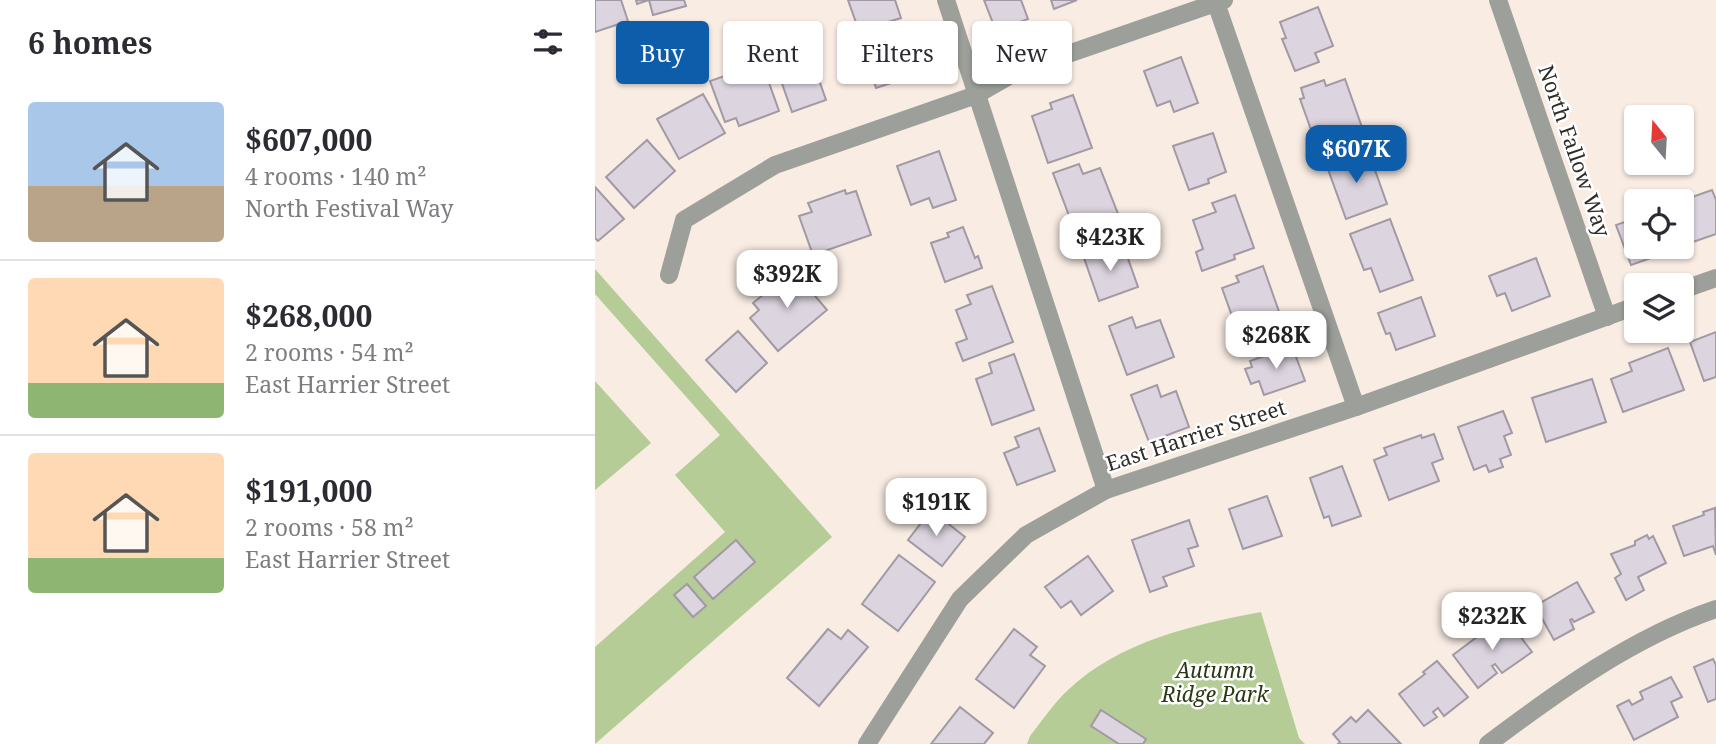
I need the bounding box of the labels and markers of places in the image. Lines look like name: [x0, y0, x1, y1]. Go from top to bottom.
pin: $607K: [1307, 125, 1405, 185]
pin: $423K: [1061, 214, 1159, 273]
pin: $392K: [738, 250, 836, 310]
pin: $268K: [1227, 312, 1325, 371]
pin: $191K: [887, 478, 985, 538]
pin: $232K: [1443, 592, 1541, 652]

